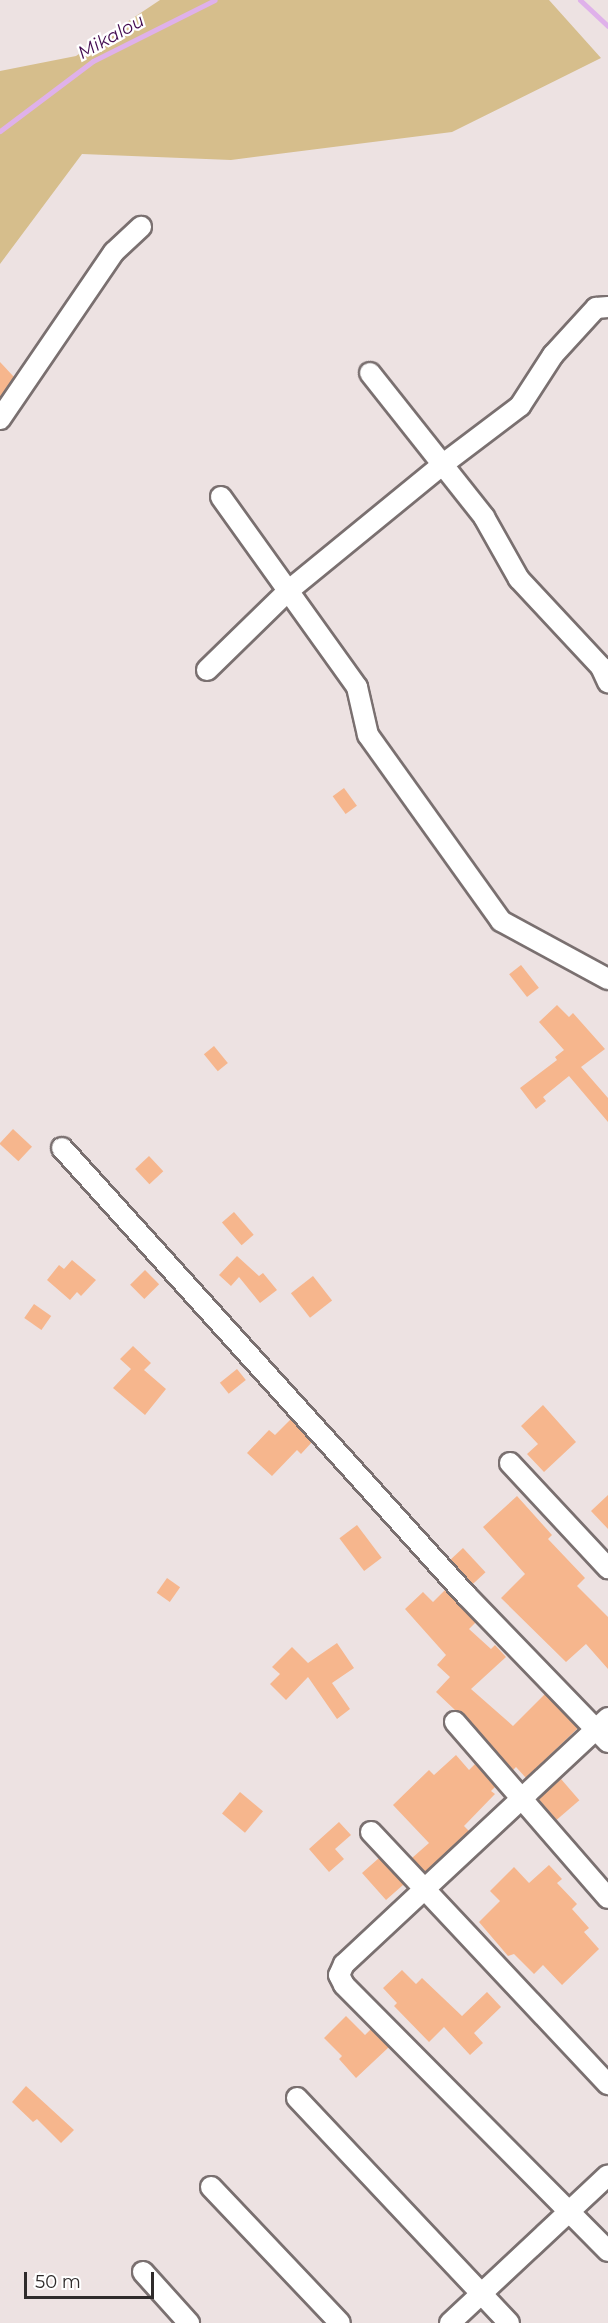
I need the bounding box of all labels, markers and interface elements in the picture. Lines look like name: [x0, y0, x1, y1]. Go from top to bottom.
water label: Mikalou: [74, 10, 148, 64]
scale bar: [27, 2260, 158, 2298]
text: 50 m: [35, 2271, 81, 2293]

